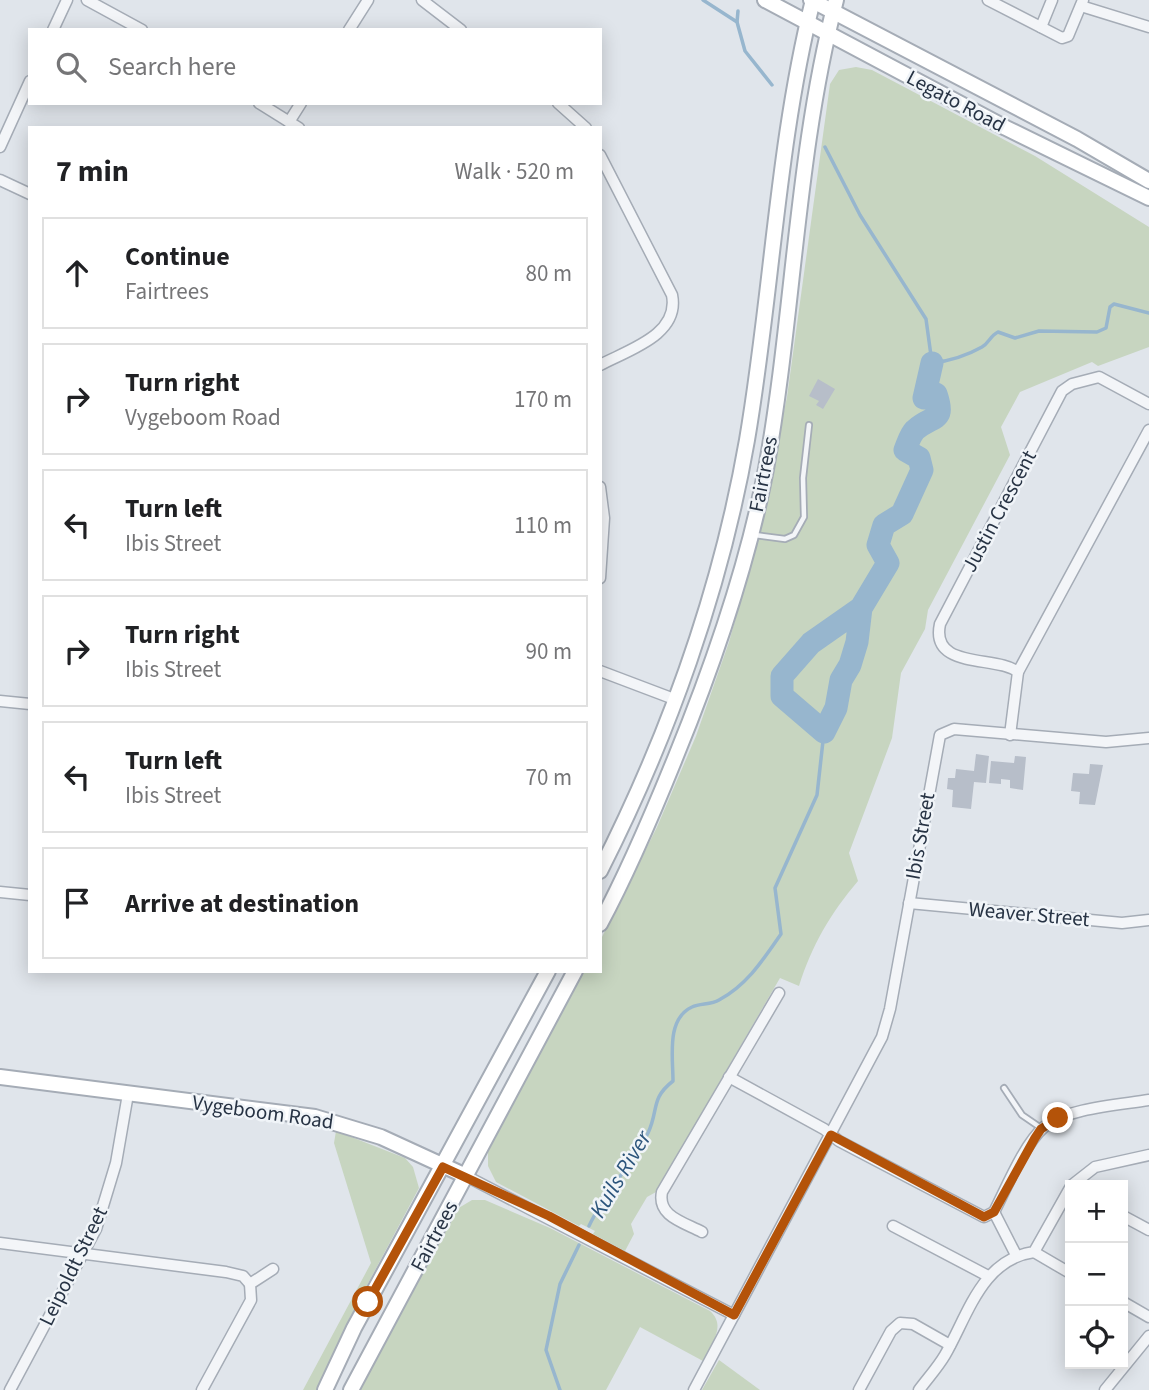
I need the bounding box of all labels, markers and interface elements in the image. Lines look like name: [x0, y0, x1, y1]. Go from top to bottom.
search box: [28, 28, 602, 105]
icon: search: [52, 48, 90, 86]
text: Search here: [108, 48, 236, 85]
street label: Legato Road: [901, 62, 1011, 140]
text: 7 min: [56, 150, 129, 193]
text: Walk · 520 m: [455, 155, 574, 188]
text: Continue: [125, 238, 230, 275]
icon: ahead: [58, 254, 96, 292]
text: 80 m: [525, 257, 572, 290]
text: Fairtrees: [125, 275, 209, 308]
text: Turn right: [125, 364, 240, 401]
icon: right: [58, 380, 96, 418]
text: 170 m: [514, 383, 572, 416]
text: Vygeboom Road: [125, 401, 281, 434]
street label: Fairtrees: [741, 433, 785, 514]
street label: Justin Crescent: [954, 445, 1044, 577]
text: Turn left: [125, 490, 222, 527]
icon: left: [58, 506, 96, 544]
text: 110 m: [514, 509, 572, 542]
text: Ibis Street: [125, 527, 221, 560]
text: Turn right: [125, 616, 240, 653]
icon: right: [58, 632, 96, 670]
text: 90 m: [525, 635, 572, 668]
text: Ibis Street: [125, 653, 221, 686]
text: Turn left: [125, 742, 222, 779]
icon: left: [58, 758, 96, 796]
text: 70 m: [525, 761, 572, 794]
text: Ibis Street: [125, 779, 221, 812]
street label: Ibis Street: [898, 790, 942, 882]
icon: arrive: [58, 884, 96, 922]
text: Arrive at destination: [125, 885, 359, 922]
street label: Weaver Street: [967, 894, 1091, 934]
street label: Vygeboom Road: [190, 1087, 336, 1137]
route end: [1042, 1102, 1073, 1133]
water label: Kuils River: [581, 1123, 660, 1224]
map controls: [1065, 1180, 1128, 1369]
button: +: [1065, 1180, 1128, 1243]
street label: Fairtrees: [403, 1195, 465, 1277]
street label: Leipoldt Street: [31, 1201, 115, 1331]
button: −: [1065, 1243, 1128, 1306]
route start: [352, 1286, 383, 1317]
button: locate: [1065, 1306, 1128, 1369]

